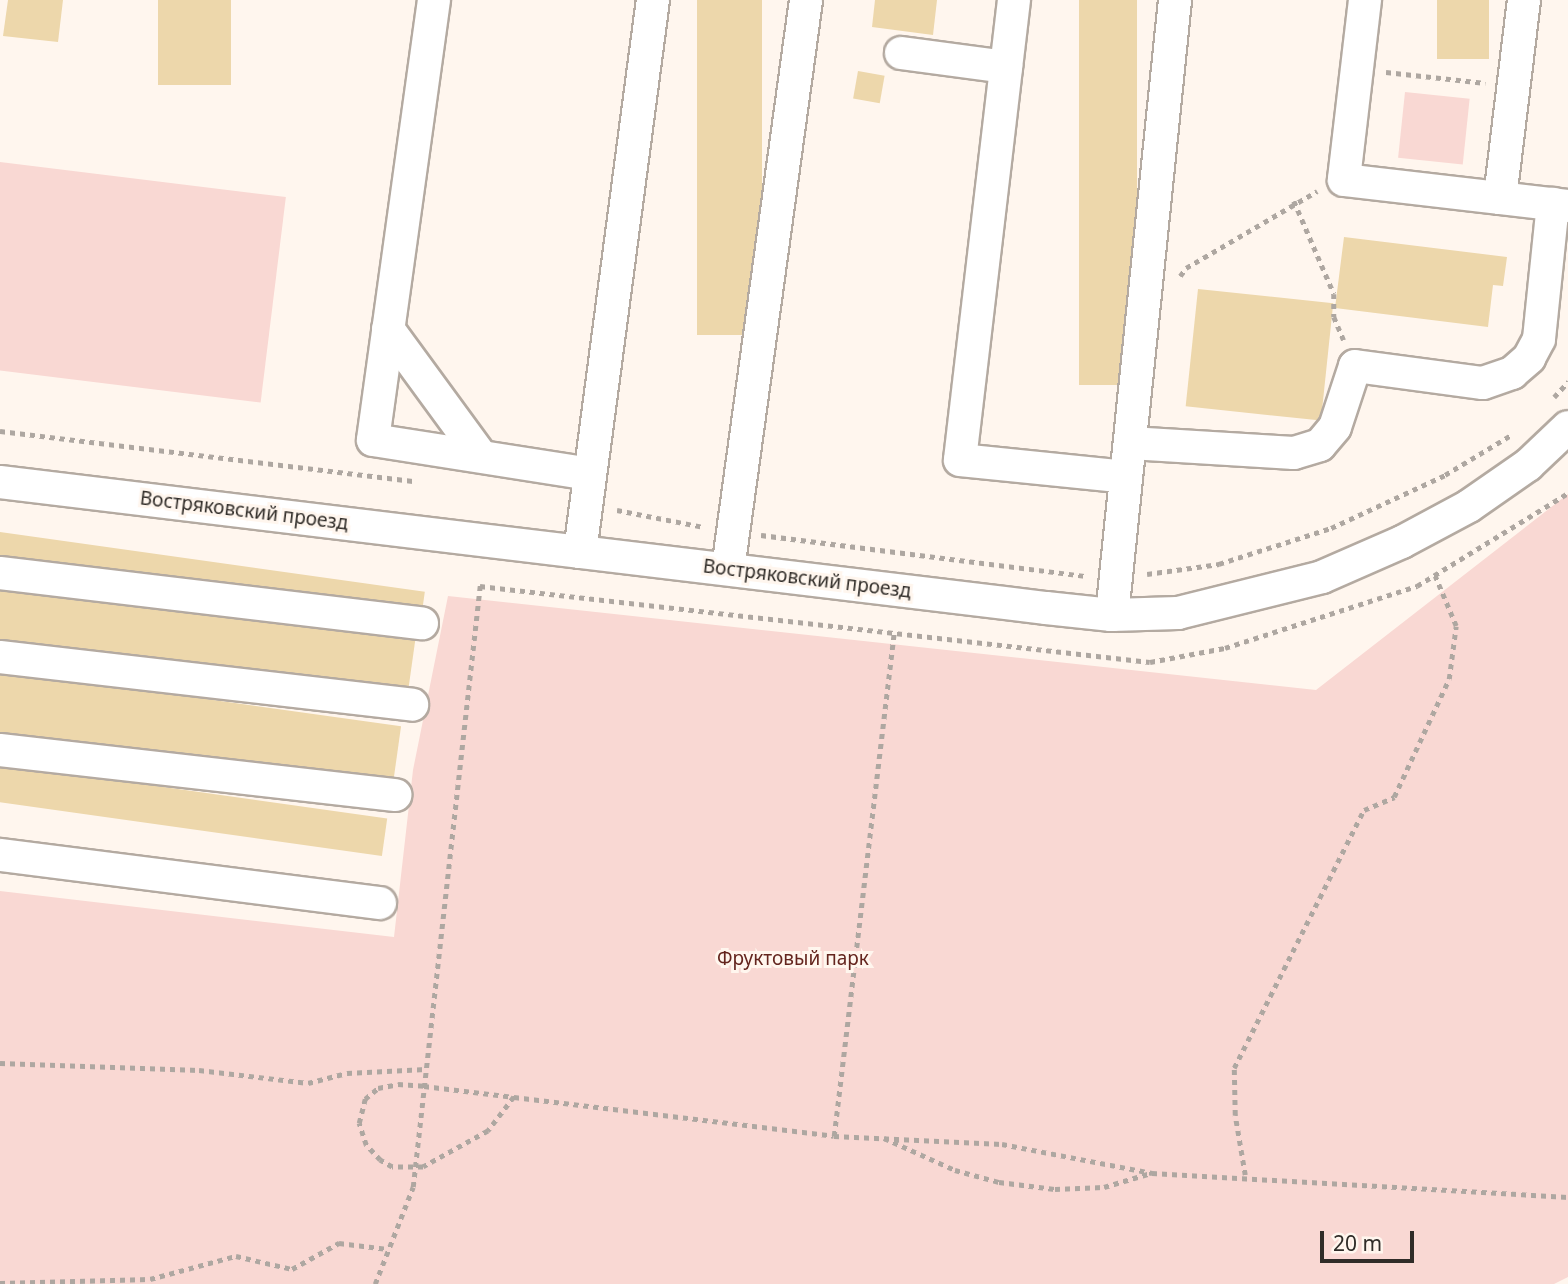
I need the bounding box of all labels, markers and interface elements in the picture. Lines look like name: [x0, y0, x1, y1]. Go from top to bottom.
street label: Востряковский проезд: [139, 487, 349, 535]
street label: Востряковский проезд: [702, 555, 912, 603]
park label: Фруктовый парк: [717, 948, 869, 970]
scale bar: [1323, 1218, 1418, 1262]
text: 20 m: [1333, 1229, 1382, 1257]

